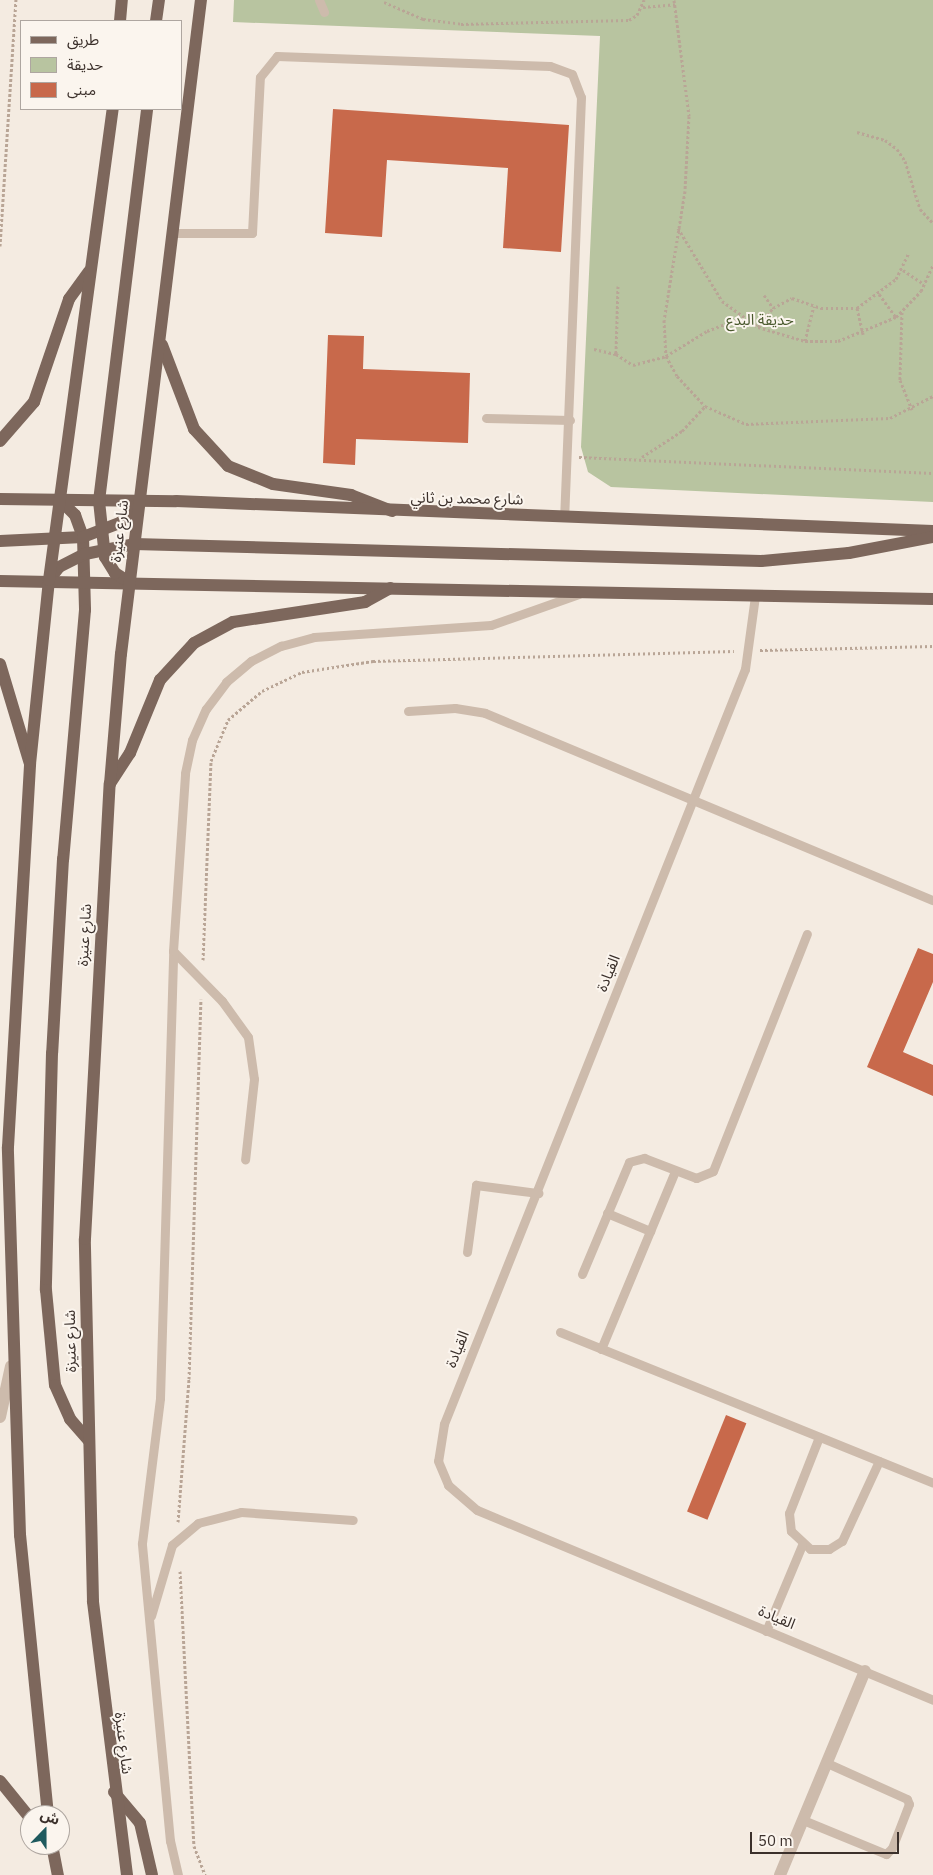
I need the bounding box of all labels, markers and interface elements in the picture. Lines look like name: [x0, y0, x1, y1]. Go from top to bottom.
legend: [20, 20, 182, 110]
text: طريق: [67, 30, 99, 49]
text: حديقة: [67, 55, 103, 74]
text: مبنى: [67, 80, 96, 99]
park label: حديقة البدع: [726, 311, 794, 329]
street label: شارع محمد بن ثاني: [410, 488, 524, 508]
street label: شارع عنيزة: [106, 499, 132, 563]
street label: شارع عنيزة: [73, 903, 95, 967]
street label: القيادة: [593, 952, 623, 994]
street label: شارع عنيزة: [60, 1310, 80, 1372]
street label: القيادة: [442, 1328, 472, 1370]
street label: القيادة: [756, 1601, 798, 1633]
street label: شارع عنيزة: [111, 1711, 137, 1775]
north arrow: [20, 1805, 70, 1855]
text: ش: [38, 1805, 63, 1829]
scale bar: [753, 1822, 902, 1854]
text: 50 m: [758, 1831, 793, 1850]

